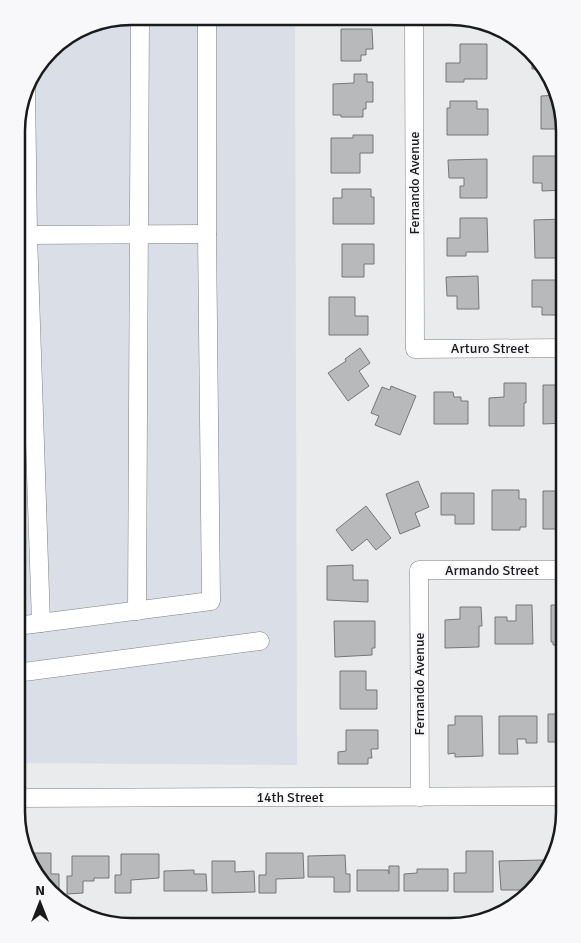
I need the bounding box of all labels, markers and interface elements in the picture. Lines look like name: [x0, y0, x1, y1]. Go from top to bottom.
street label: Fernando Avenue: [406, 131, 423, 235]
street label: Arturo Street: [451, 340, 529, 357]
street label: Armando Street: [445, 562, 539, 579]
street label: Fernando Avenue: [411, 632, 428, 736]
street label: 14th Street: [256, 789, 324, 806]
north arrow: [15, 878, 65, 928]
text: N: [35, 882, 45, 899]

